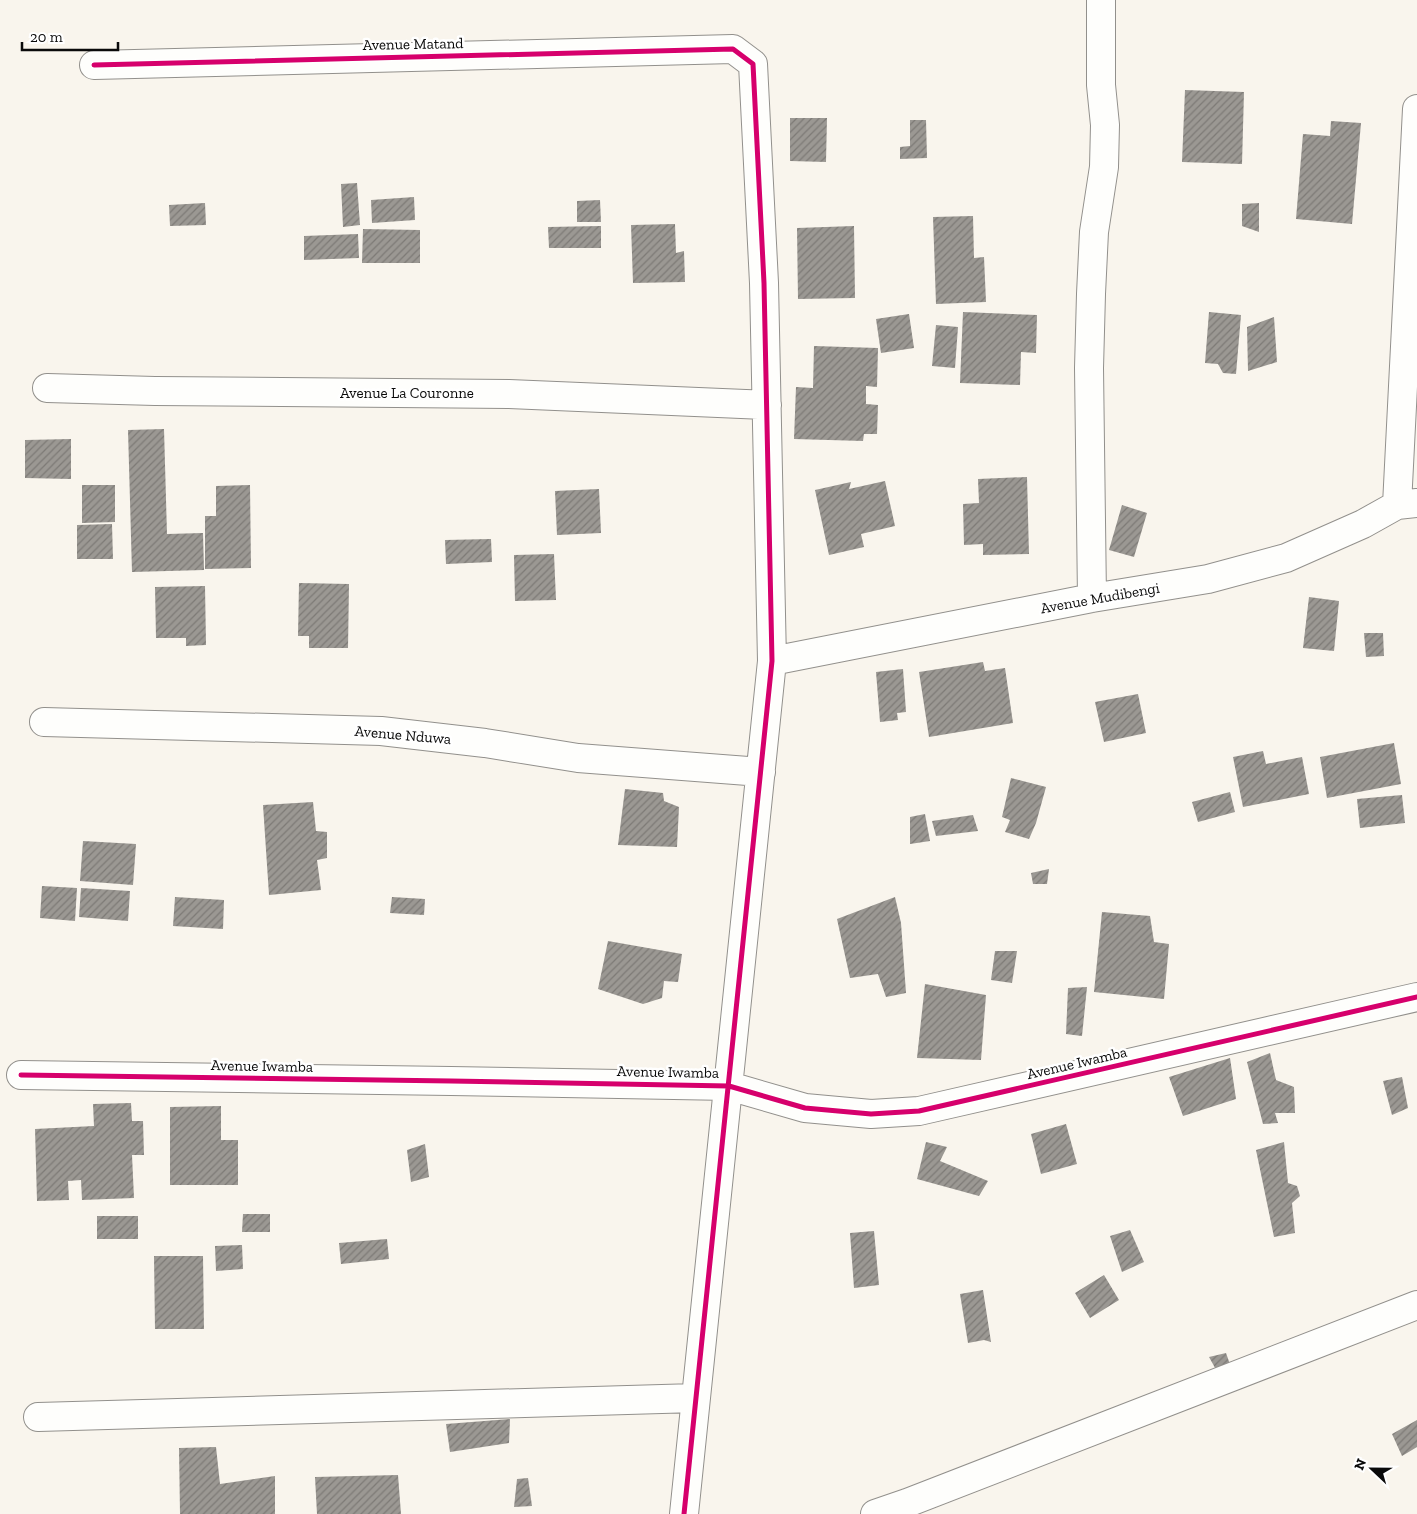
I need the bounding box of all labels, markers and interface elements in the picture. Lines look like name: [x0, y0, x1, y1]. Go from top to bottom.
scale bar: [22, 20, 119, 52]
text: 20 m: [30, 28, 63, 46]
street label: Avenue Matand: [362, 34, 464, 54]
street label: Avenue La Couronne: [340, 384, 474, 402]
street label: Avenue Mudibengi: [1039, 579, 1161, 617]
street label: Avenue Nduwa: [354, 722, 452, 748]
street label: Avenue Iwamba: [1025, 1043, 1129, 1083]
street label: Avenue Iwamba: [211, 1056, 313, 1076]
street label: Avenue Iwamba: [617, 1062, 719, 1082]
north arrow: [1347, 1444, 1397, 1494]
text: N: [1351, 1456, 1370, 1472]

